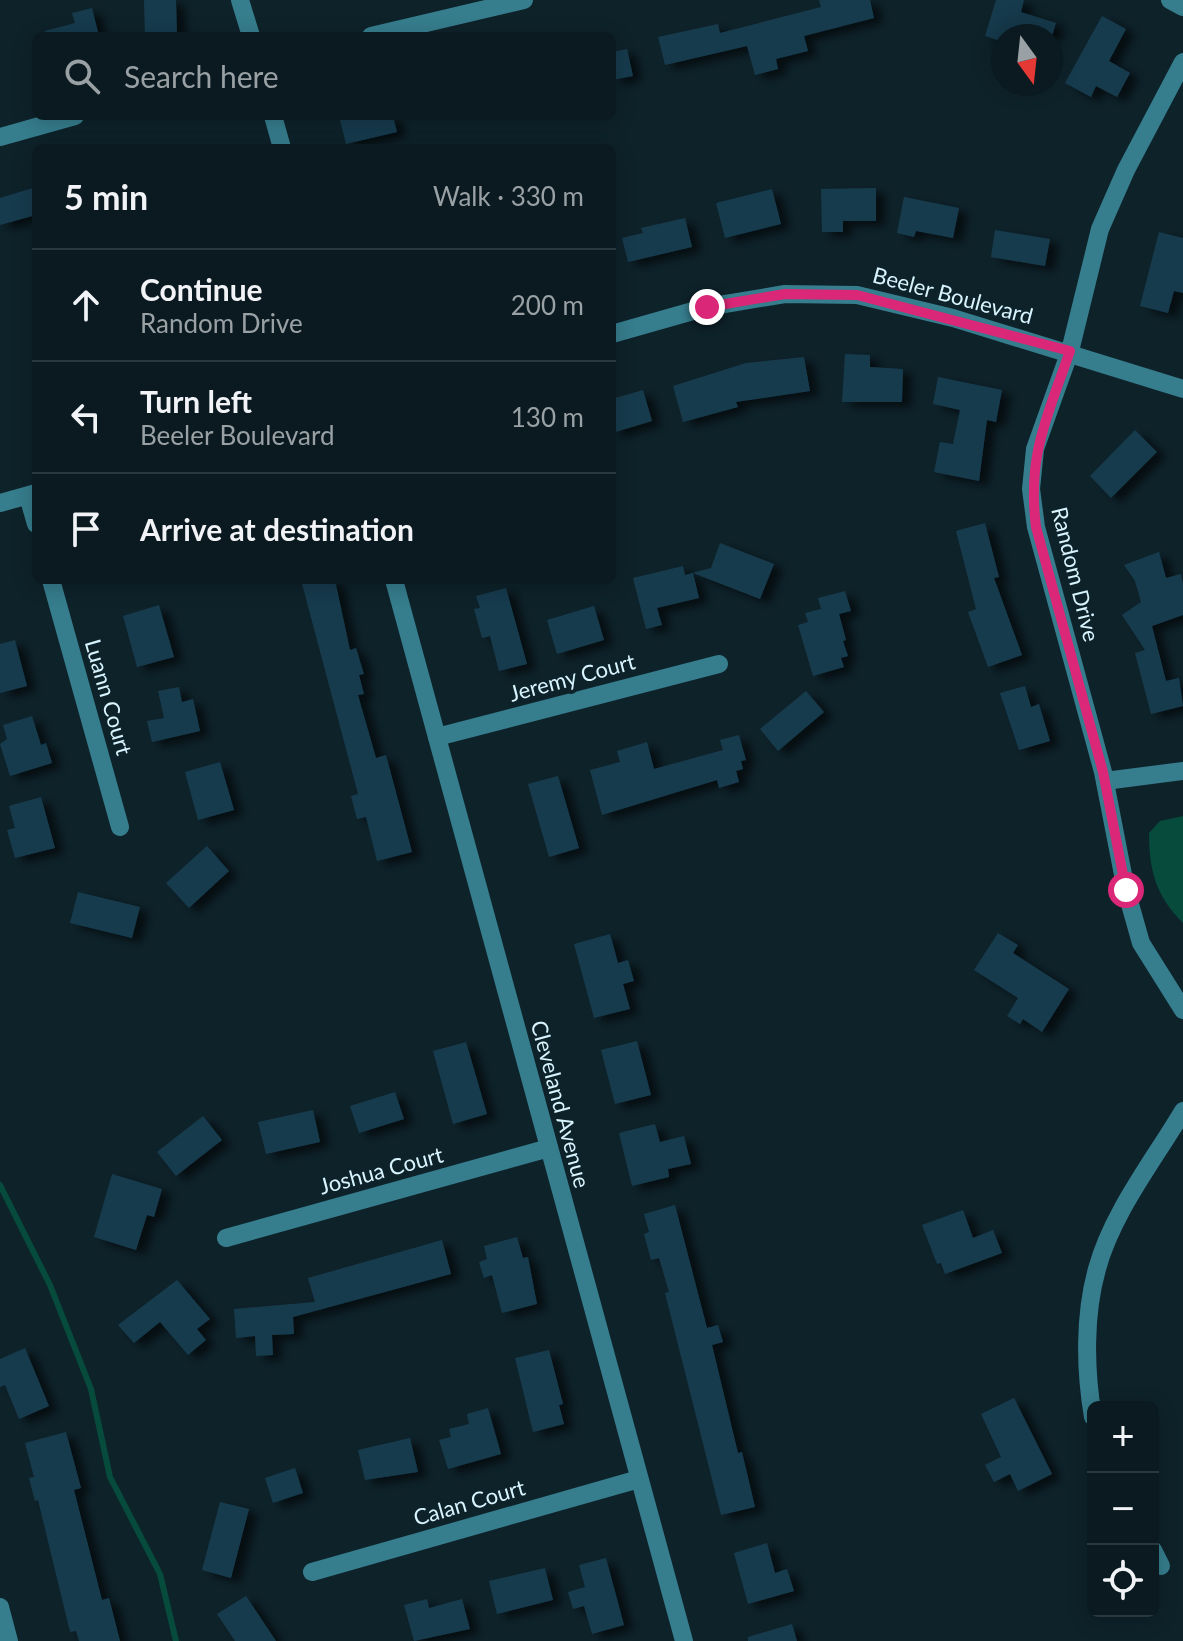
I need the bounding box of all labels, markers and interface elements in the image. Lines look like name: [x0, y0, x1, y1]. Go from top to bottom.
north arrow: [991, 24, 1063, 96]
search box: [32, 32, 616, 120]
icon: search: [60, 54, 104, 98]
text: Search here: [124, 58, 279, 94]
text: 5 min: [64, 176, 148, 217]
text: Walk · 330 m: [433, 180, 584, 212]
street label: Beeler Boulevard: [870, 261, 1036, 329]
text: Continue: [140, 271, 263, 307]
icon: ahead: [64, 283, 108, 327]
text: 200 m: [511, 289, 584, 321]
route end: [689, 289, 725, 325]
text: Random Drive: [140, 307, 303, 339]
text: Turn left: [140, 383, 252, 419]
icon: left: [64, 395, 108, 439]
text: 130 m: [511, 401, 584, 433]
text: Beeler Boulevard: [140, 419, 335, 451]
street label: Random Drive: [1046, 504, 1106, 644]
icon: arrive: [64, 507, 108, 551]
text: Arrive at destination: [140, 511, 414, 547]
street label: Luann Court: [80, 636, 138, 758]
street label: Jeremy Court: [506, 647, 638, 707]
route start: [1108, 872, 1144, 908]
street label: Cleveland Avenue: [526, 1017, 596, 1191]
street label: Joshua Court: [316, 1140, 446, 1199]
map controls: [1087, 1401, 1159, 1617]
button: +: [1087, 1401, 1159, 1473]
street label: Calan Court: [410, 1473, 528, 1531]
button: −: [1087, 1473, 1159, 1545]
button: locate: [1087, 1545, 1159, 1617]

